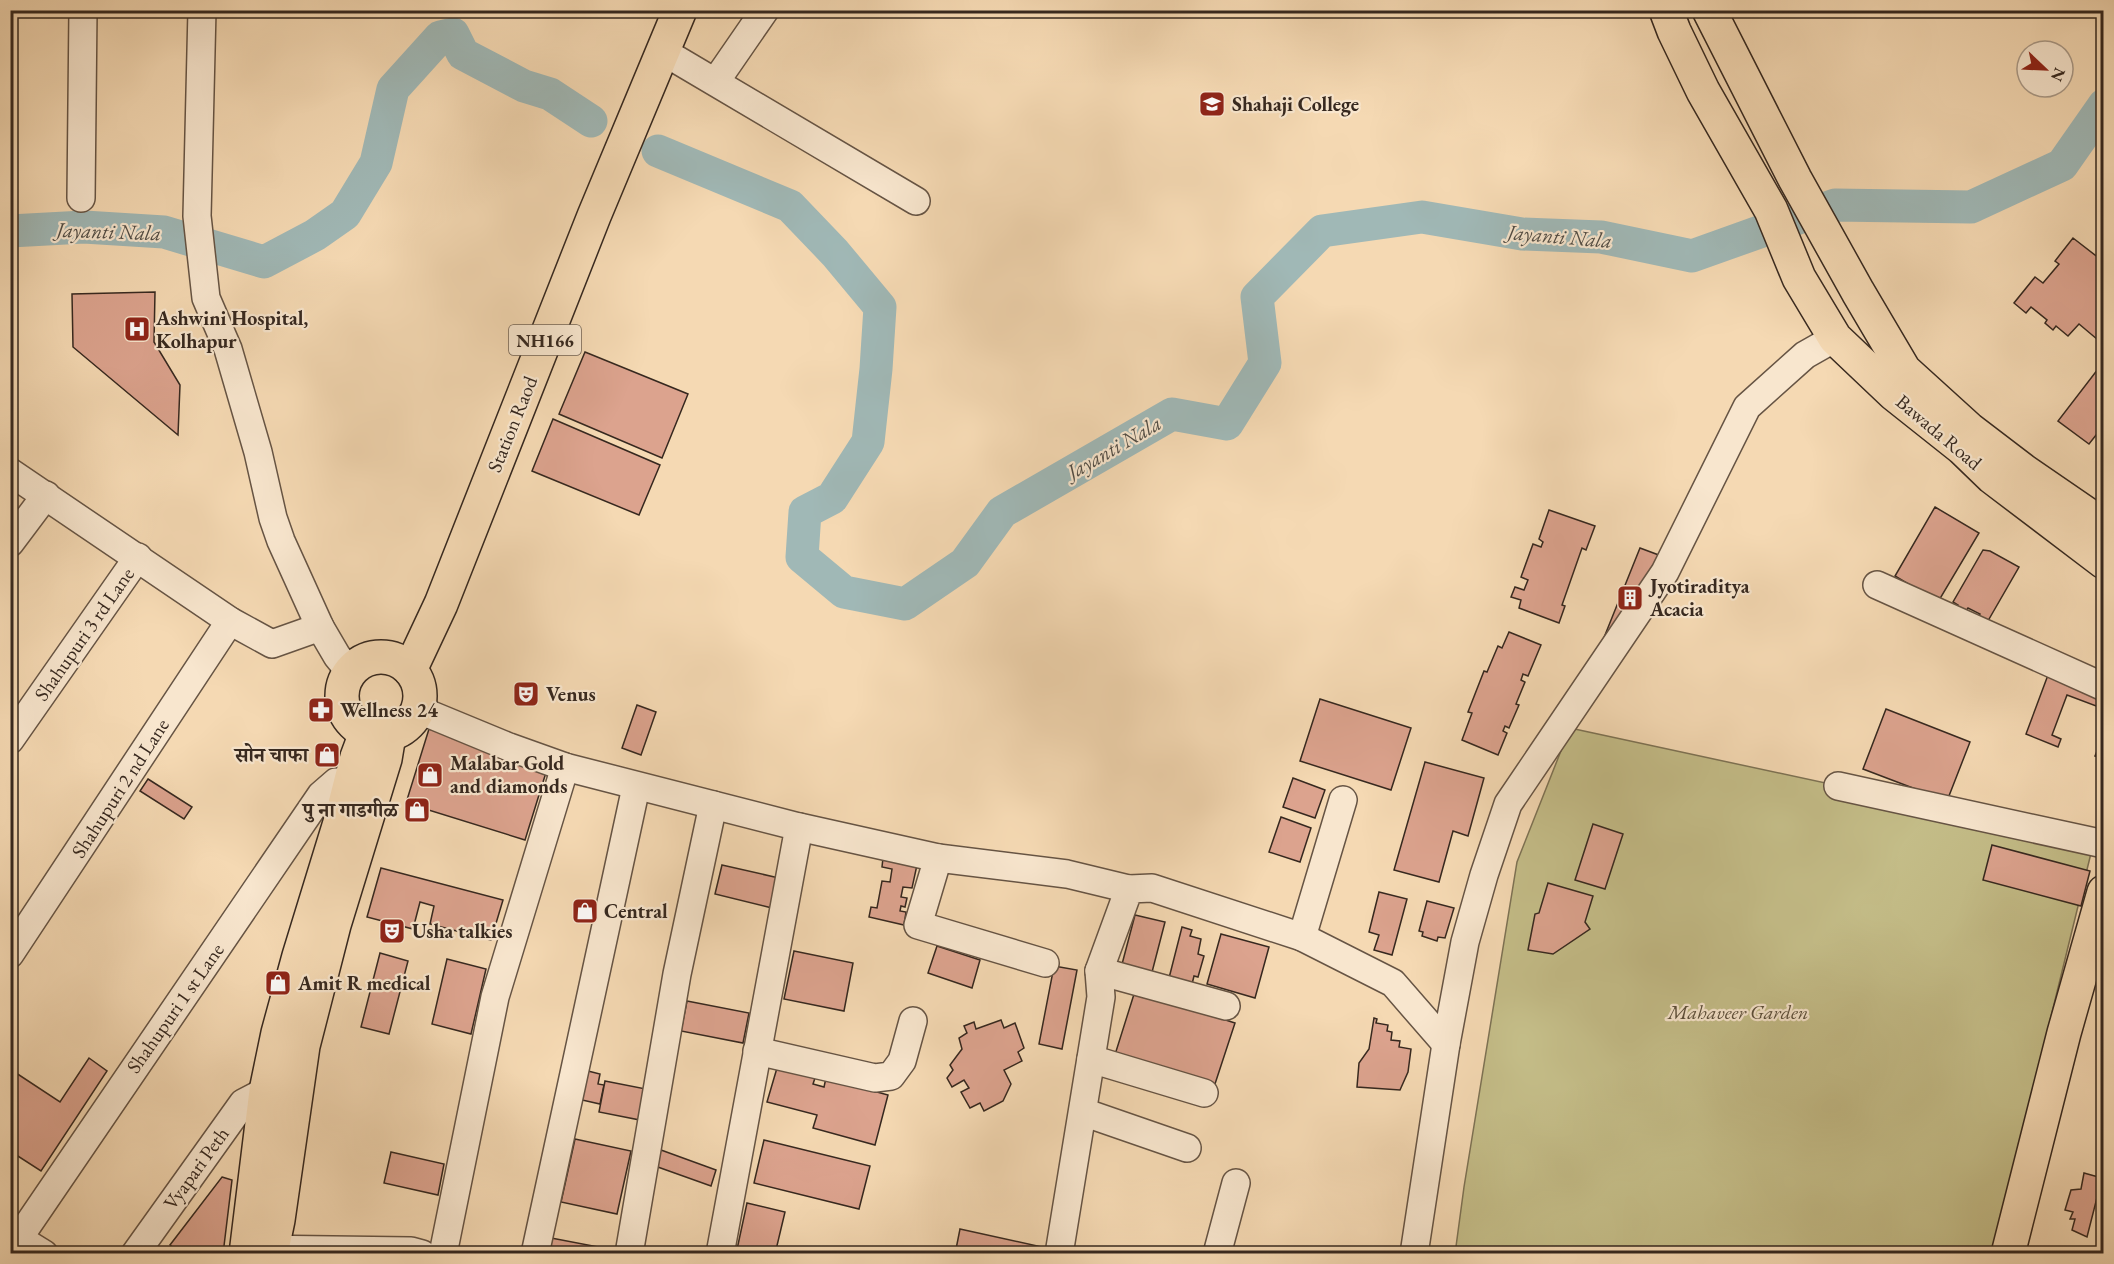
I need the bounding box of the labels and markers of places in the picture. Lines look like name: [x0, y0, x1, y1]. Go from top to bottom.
school or university icon: Shahaji College: [1197, 89, 1227, 119]
place label: Shahaji College: [1232, 91, 1359, 117]
place label: Ashwini Hospital, Kolhapur: [155, 305, 308, 354]
hospital icon: Ashwini Hospital, Kolhapur: [122, 314, 152, 344]
place label: Jyotiraditya Acacia: [1648, 573, 1750, 622]
building icon: Jyotiraditya Acacia: [1615, 583, 1645, 613]
theatre icon: Venus: [511, 679, 541, 709]
place label: Venus: [546, 681, 596, 707]
pharmacy icon: Wellness 24: [306, 695, 336, 725]
place label: Wellness 24: [340, 697, 438, 723]
shop icon: सोन चाफा: [312, 740, 342, 770]
place label: सोन चाफा: [233, 742, 310, 768]
place label: Malabar Gold and diamonds: [450, 750, 567, 799]
shop icon: Malabar Gold and diamonds: [415, 760, 445, 790]
shop icon: पु ना गाडगीळ: [402, 795, 432, 825]
place label: पु ना गाडगीळ: [301, 797, 399, 823]
shop icon: Central: [570, 896, 600, 926]
place label: Central: [604, 898, 668, 924]
theatre icon: Usha talkies: [377, 916, 407, 946]
place label: Usha talkies: [412, 918, 512, 944]
shop icon: Amit R medical: [263, 968, 293, 998]
place label: Amit R medical: [297, 970, 431, 996]

